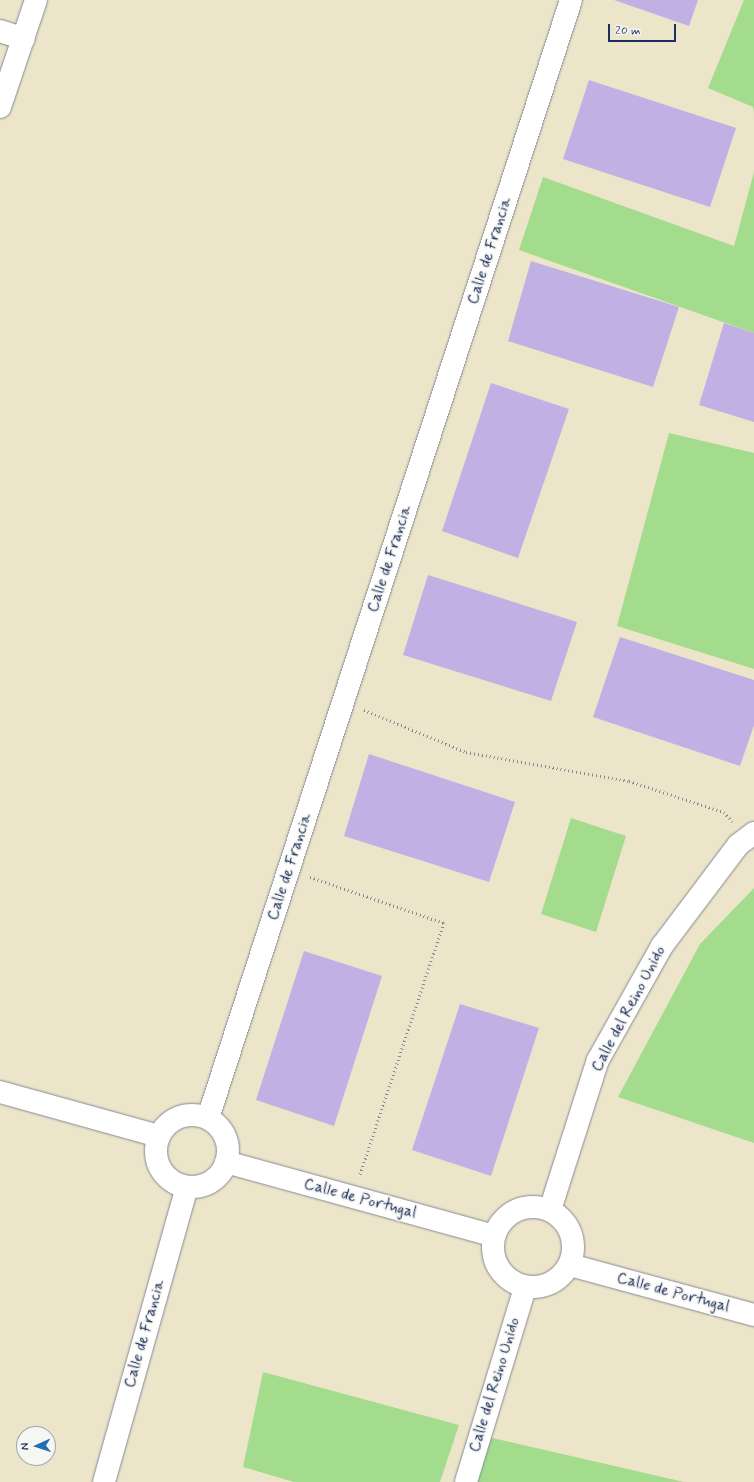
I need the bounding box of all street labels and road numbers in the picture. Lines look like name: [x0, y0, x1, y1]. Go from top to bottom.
street label: Calle de Francia: [463, 194, 517, 308]
street label: Calle de Francia: [363, 502, 417, 616]
street label: Calle de Francia: [263, 810, 317, 924]
street label: Calle del Reino Unido: [588, 943, 670, 1075]
street label: Calle de Portugal: [303, 1175, 417, 1223]
street label: Calle de Portugal: [616, 1269, 730, 1317]
street label: Calle de Francia: [120, 1277, 170, 1391]
street label: Calle del Reino Unido: [466, 1316, 524, 1454]

